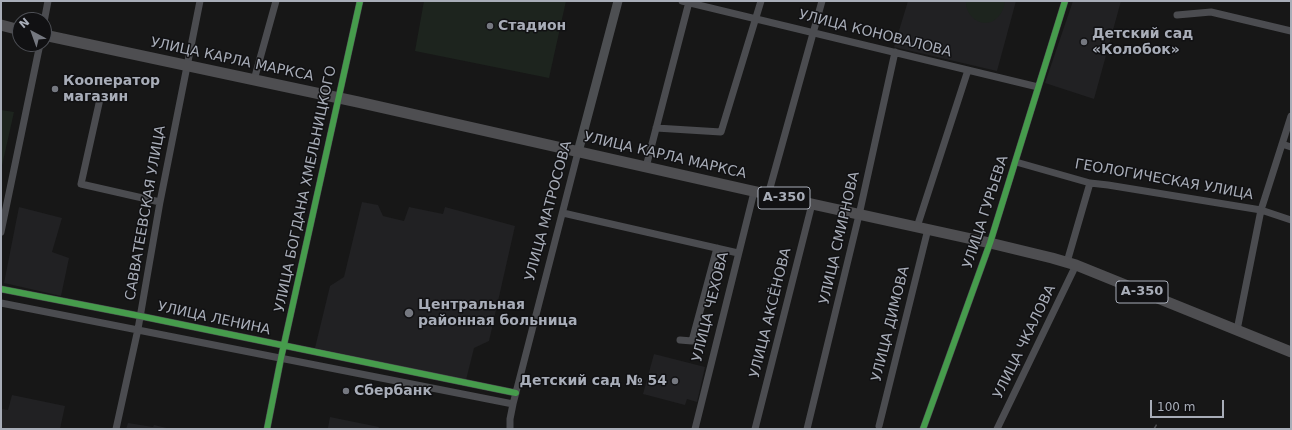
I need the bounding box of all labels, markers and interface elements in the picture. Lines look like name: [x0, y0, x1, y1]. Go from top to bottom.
street label: УЛИЦА КОНОВАЛОВА: [797, 7, 953, 61]
north arrow: [12, 12, 52, 52]
text: N: [17, 15, 32, 31]
place label: Стадион: [498, 18, 566, 34]
marker: Стадион: [485, 21, 495, 31]
place label: Детский сад «Колобок»: [1092, 26, 1193, 58]
street label: УЛИЦА КАРЛА МАРКСА: [149, 34, 315, 86]
marker: Детский сад «Колобок»: [1079, 37, 1089, 47]
street label: УЛИЦА БОГДАНА ХМЕЛЬНИЦКОГО: [272, 64, 340, 314]
place label: Кооператор магазин: [63, 73, 160, 106]
marker: Кооператор магазин: [50, 84, 60, 94]
street label: САВВАТЕЕВСКАЯ УЛИЦА: [122, 124, 170, 302]
street label: УЛИЦА КАРЛА МАРКСА: [582, 129, 748, 183]
street label: УЛИЦА МАТРОСОВА: [522, 139, 576, 283]
street label: УЛИЦА ГУРЬЕВА: [960, 153, 1012, 271]
street label: ГЕОЛОГИЧЕСКАЯ УЛИЦА: [1073, 156, 1255, 204]
street label: УЛИЦА СМИРНОВА: [817, 170, 863, 306]
road number: А-350: [758, 187, 810, 209]
street label: УЛИЦА АКСЁНОВА: [747, 246, 795, 380]
street label: УЛИЦА ЧЕХОВА: [689, 250, 733, 364]
street label: УЛИЦА ДИМОВА: [869, 265, 913, 383]
road number: А-350: [1116, 281, 1168, 303]
street label: УЛИЦА ЧКАЛОВА: [990, 282, 1060, 402]
place label: Центральная районная больница: [418, 297, 577, 330]
street label: УЛИЦА ЛЕНИНА: [156, 299, 272, 339]
marker: Центральная районная больница: [403, 307, 415, 319]
place label: Детский сад № 54: [520, 373, 667, 389]
marker: Детский сад № 54: [670, 376, 680, 386]
place label: Сбербанк: [354, 383, 432, 399]
marker: Сбербанк: [341, 386, 351, 396]
scale bar: [1152, 392, 1226, 418]
text: 100 m: [1157, 400, 1195, 414]

